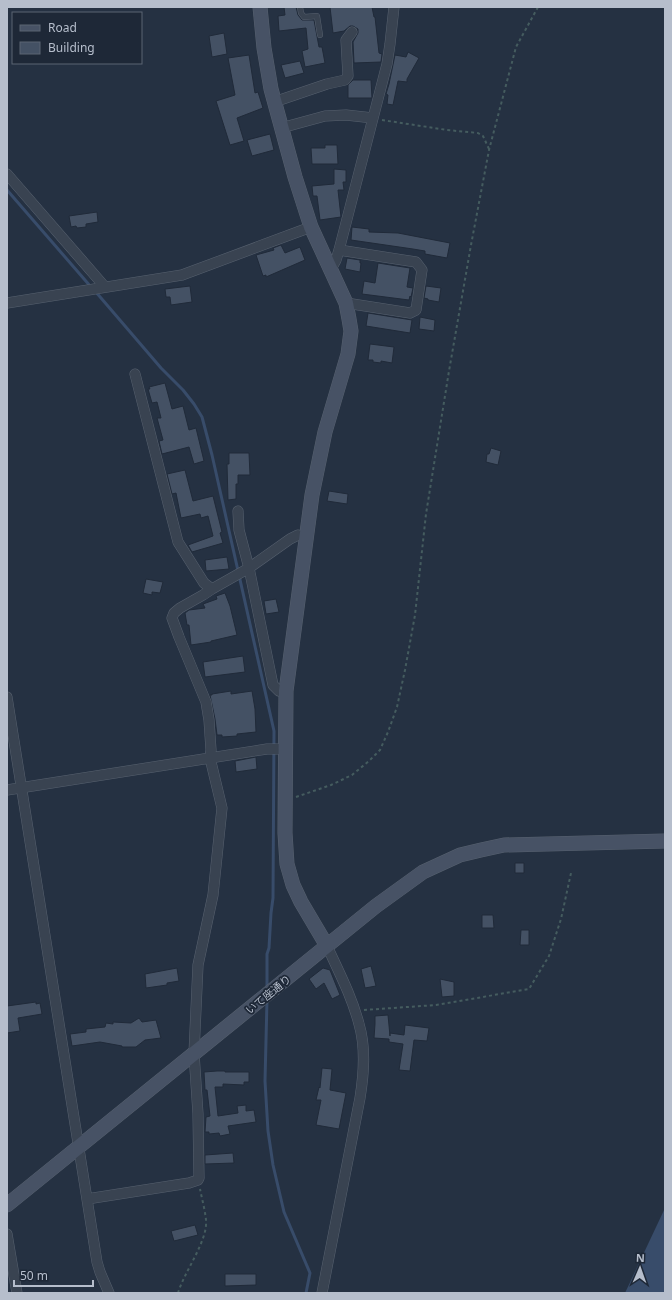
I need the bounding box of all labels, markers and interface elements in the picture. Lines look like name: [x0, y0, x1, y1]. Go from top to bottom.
legend: [12, 12, 142, 64]
text: Road: [48, 19, 77, 36]
text: Building: [48, 39, 95, 56]
street label: いて座通り: [242, 971, 294, 1017]
north arrow: [620, 1248, 660, 1288]
text: N: [636, 1250, 645, 1265]
scale bar: [14, 1262, 93, 1288]
text: 50 m: [20, 1267, 48, 1284]

